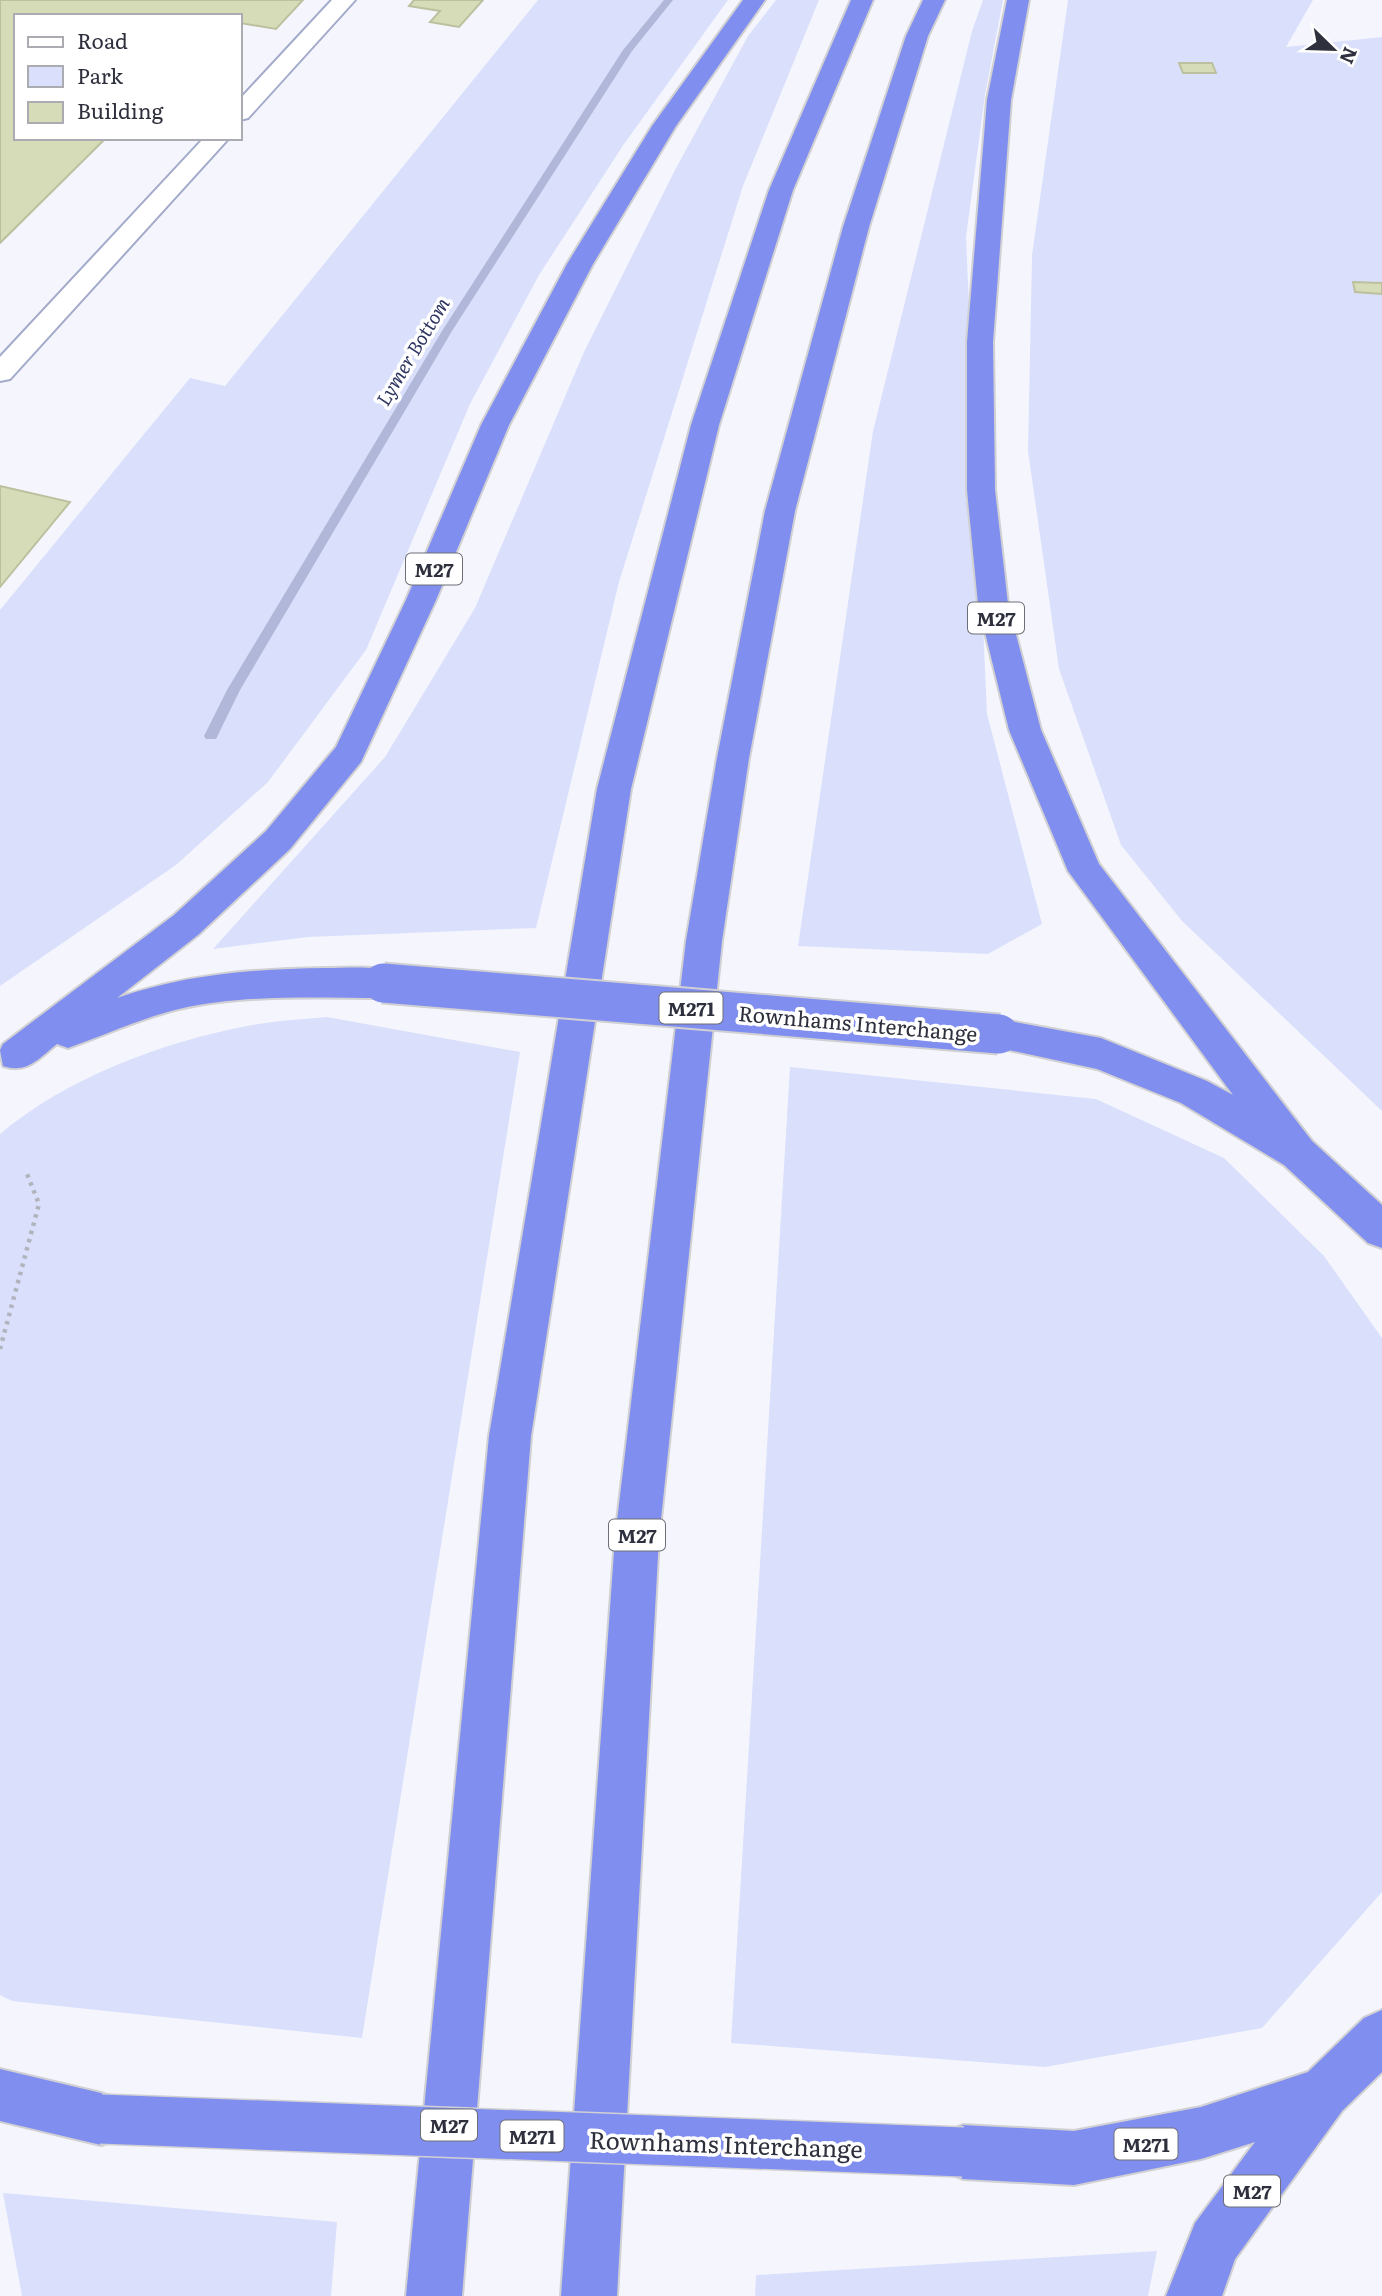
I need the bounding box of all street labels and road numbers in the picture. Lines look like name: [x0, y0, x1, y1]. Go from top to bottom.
road number: M27: [406, 554, 462, 584]
road number: M27: [968, 603, 1024, 634]
road number: M271: [660, 992, 722, 1024]
street label: Rownhams Interchange: [737, 996, 979, 1048]
road number: M27: [609, 1520, 665, 1550]
road number: M27: [421, 2110, 477, 2140]
road number: M271: [500, 2120, 564, 2152]
street label: Rownhams Interchange: [589, 2121, 863, 2165]
road number: M271: [1114, 2128, 1178, 2160]
road number: M27: [1224, 2176, 1280, 2206]

